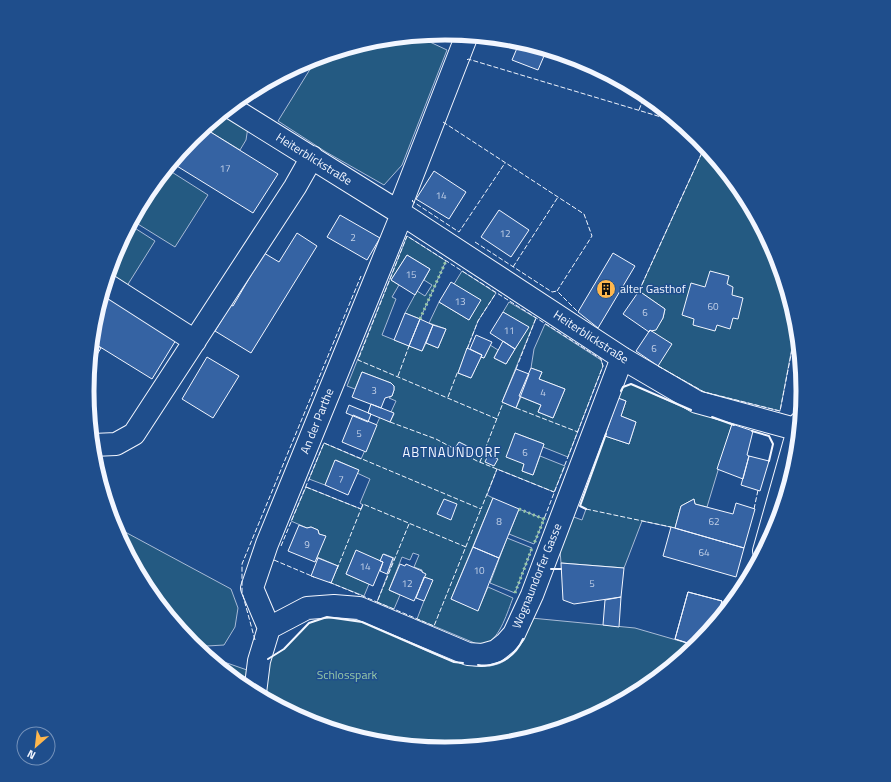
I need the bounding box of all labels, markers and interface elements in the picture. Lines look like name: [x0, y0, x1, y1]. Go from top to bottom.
street label: Heiterblickstraße: [272, 128, 356, 190]
house number: 17: [219, 161, 231, 176]
house number: 14: [435, 188, 447, 203]
house number: 12: [499, 226, 511, 241]
house number: 2: [350, 230, 356, 245]
house number: 15: [405, 267, 417, 282]
building icon: alter Gasthof: [595, 278, 617, 300]
place label: alter Gasthof: [620, 279, 686, 298]
house number: 13: [454, 294, 466, 309]
house number: 60: [707, 299, 719, 314]
street label: Heiterblickstraße: [550, 305, 633, 368]
house number: 6: [642, 305, 648, 320]
house number: 11: [503, 323, 515, 338]
house number: 6: [651, 341, 657, 356]
house number: 3: [371, 383, 377, 398]
street label: An der Parthe: [295, 385, 338, 457]
house number: 4: [540, 385, 546, 400]
house number: 5: [356, 426, 362, 441]
district label: ABTNAUNDORF: [403, 442, 501, 462]
house number: 6: [522, 445, 528, 460]
house number: 7: [338, 472, 344, 487]
house number: 8: [496, 514, 502, 529]
house number: 62: [708, 514, 720, 529]
street label: Wognaundorfer Gasse: [507, 520, 566, 631]
house number: 9: [304, 537, 310, 552]
house number: 64: [698, 545, 710, 560]
house number: 14: [359, 559, 371, 574]
house number: 10: [473, 563, 485, 578]
house number: 12: [401, 576, 413, 591]
house number: 5: [589, 576, 595, 591]
park label: Schlosspark: [317, 665, 378, 684]
north arrow: [16, 726, 56, 766]
text: N: [24, 746, 38, 764]

